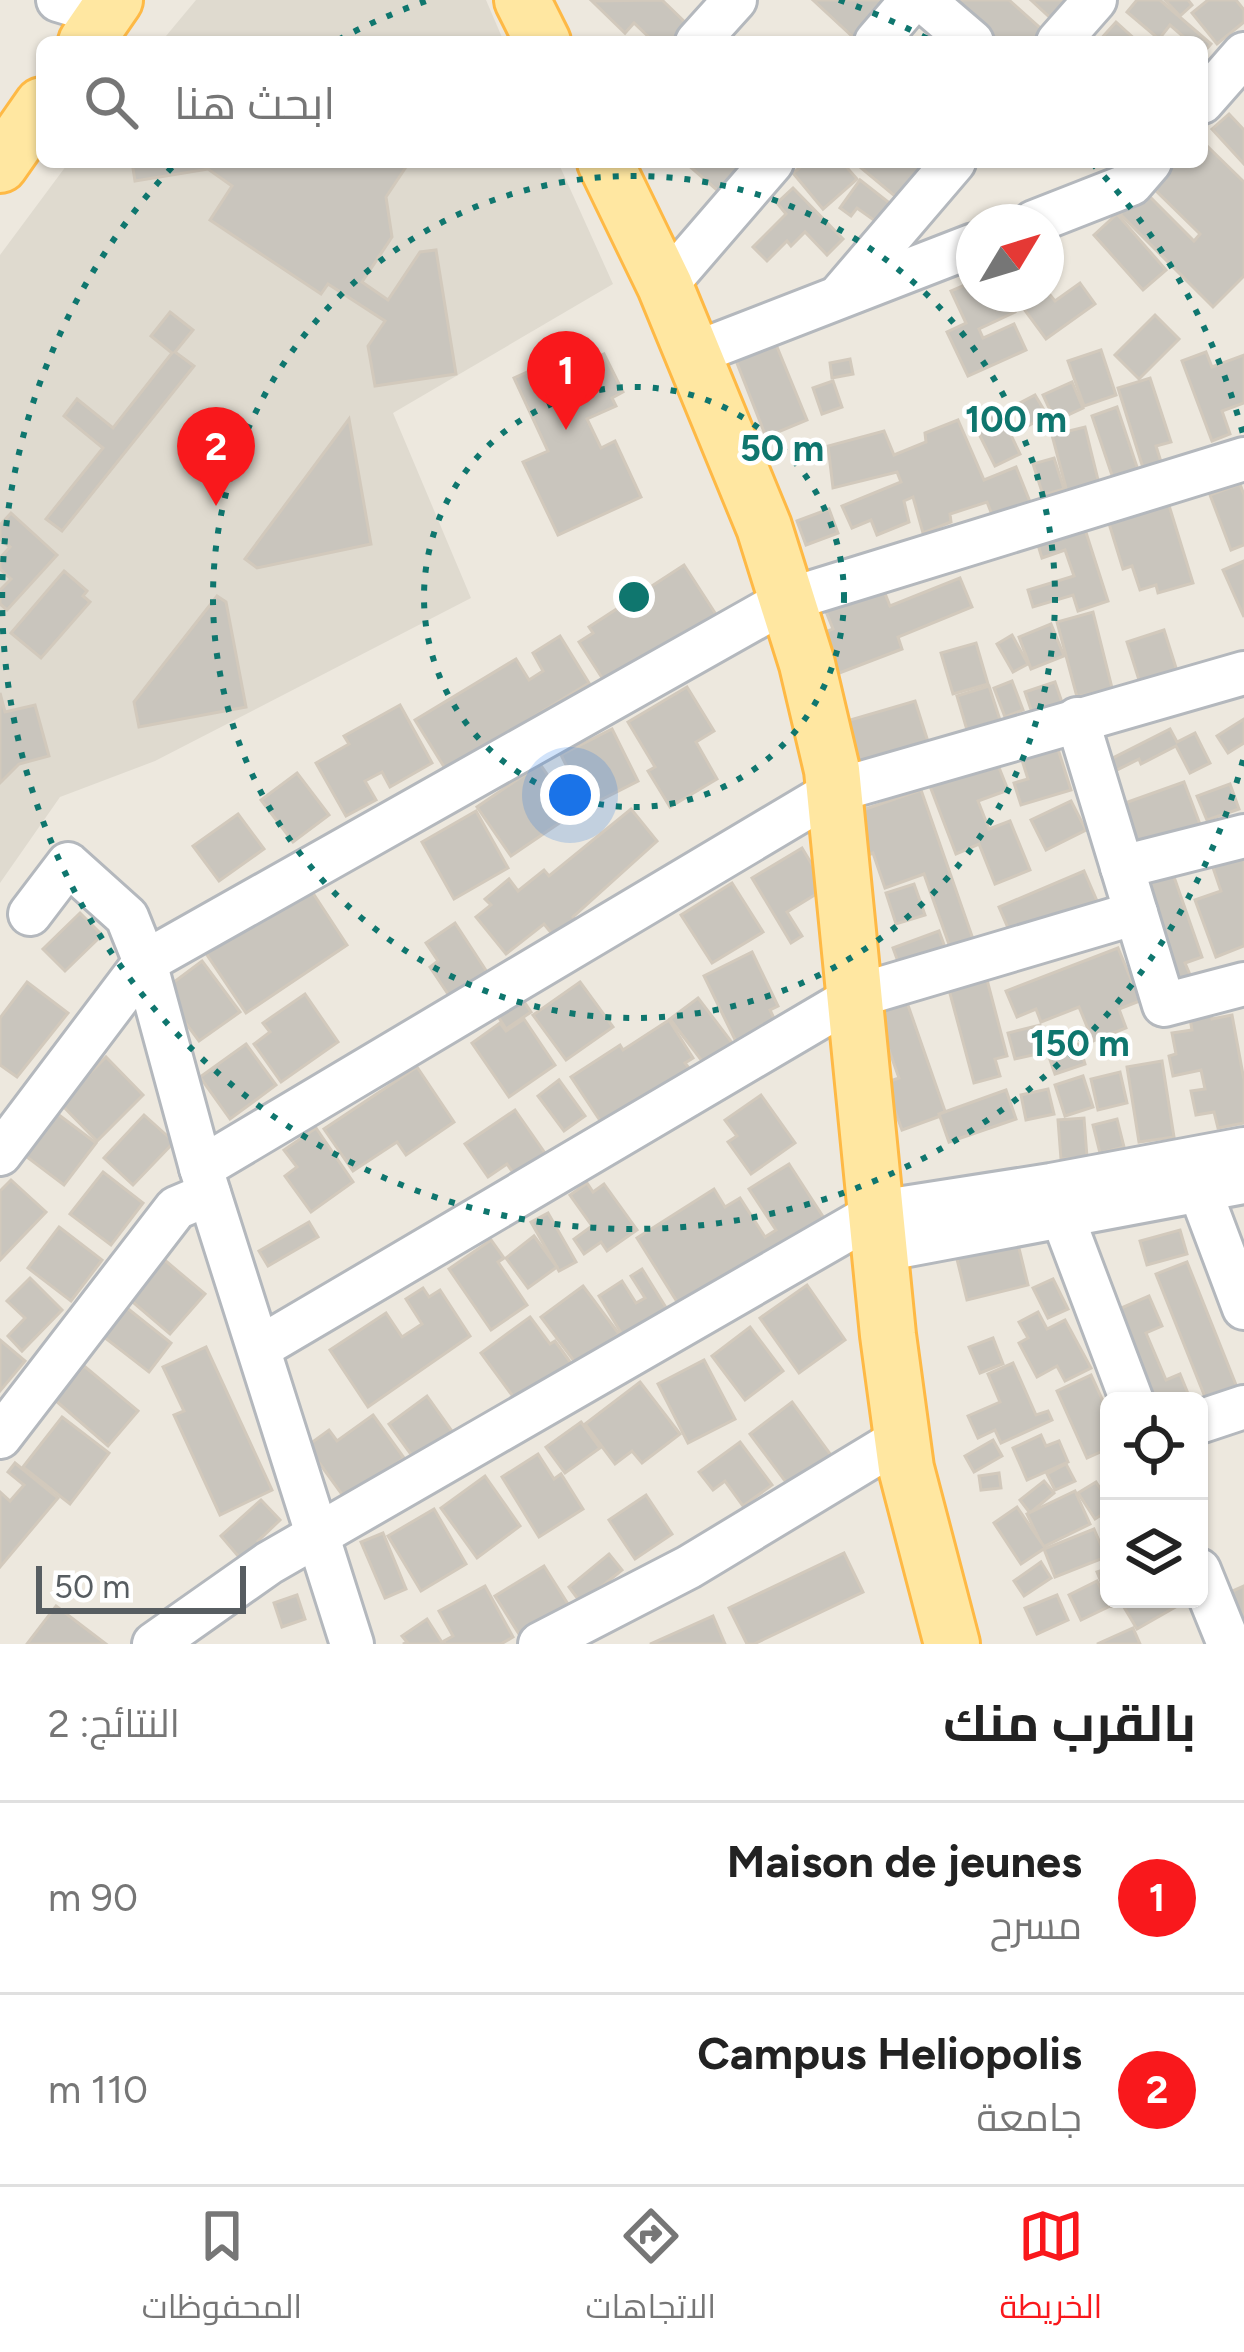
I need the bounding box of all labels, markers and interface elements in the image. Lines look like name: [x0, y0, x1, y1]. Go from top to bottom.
search box: [36, 36, 1208, 168]
icon: search: [78, 69, 144, 135]
text: ابحث هنا: [174, 76, 335, 130]
north arrow: [956, 204, 1064, 312]
pin: 1: [527, 331, 605, 430]
text: 100 m: [965, 398, 1067, 441]
pin: 2: [177, 407, 255, 506]
text: 50 m: [740, 427, 824, 470]
centre of rings: [613, 576, 655, 618]
your location: [540, 765, 600, 825]
text: 150 m: [1030, 1022, 1130, 1065]
map controls: [1100, 1392, 1208, 1608]
button: locate: [1100, 1392, 1208, 1500]
button: layers: [1100, 1500, 1208, 1608]
scale bar: [36, 1560, 246, 1613]
text: 50 m: [54, 1567, 130, 1606]
text: بالقرب منك: [943, 1693, 1196, 1754]
text: النتائج: 2: [48, 1700, 180, 1747]
text: Maison de jeunes: [727, 1834, 1082, 1888]
text: 90 m: [48, 1874, 138, 1921]
text: 1: [1149, 1874, 1165, 1921]
text: مسرح: [990, 1902, 1082, 1949]
text: Campus Heliopolis: [697, 2026, 1082, 2080]
text: 110 m: [48, 2066, 148, 2113]
text: 2: [1146, 2066, 1168, 2113]
text: جامعة: [976, 2094, 1082, 2141]
tab: المحفوظات: [142, 2203, 302, 2337]
tab: الاتجاهات: [586, 2203, 716, 2337]
tab: الخريطة: [999, 2203, 1102, 2337]

